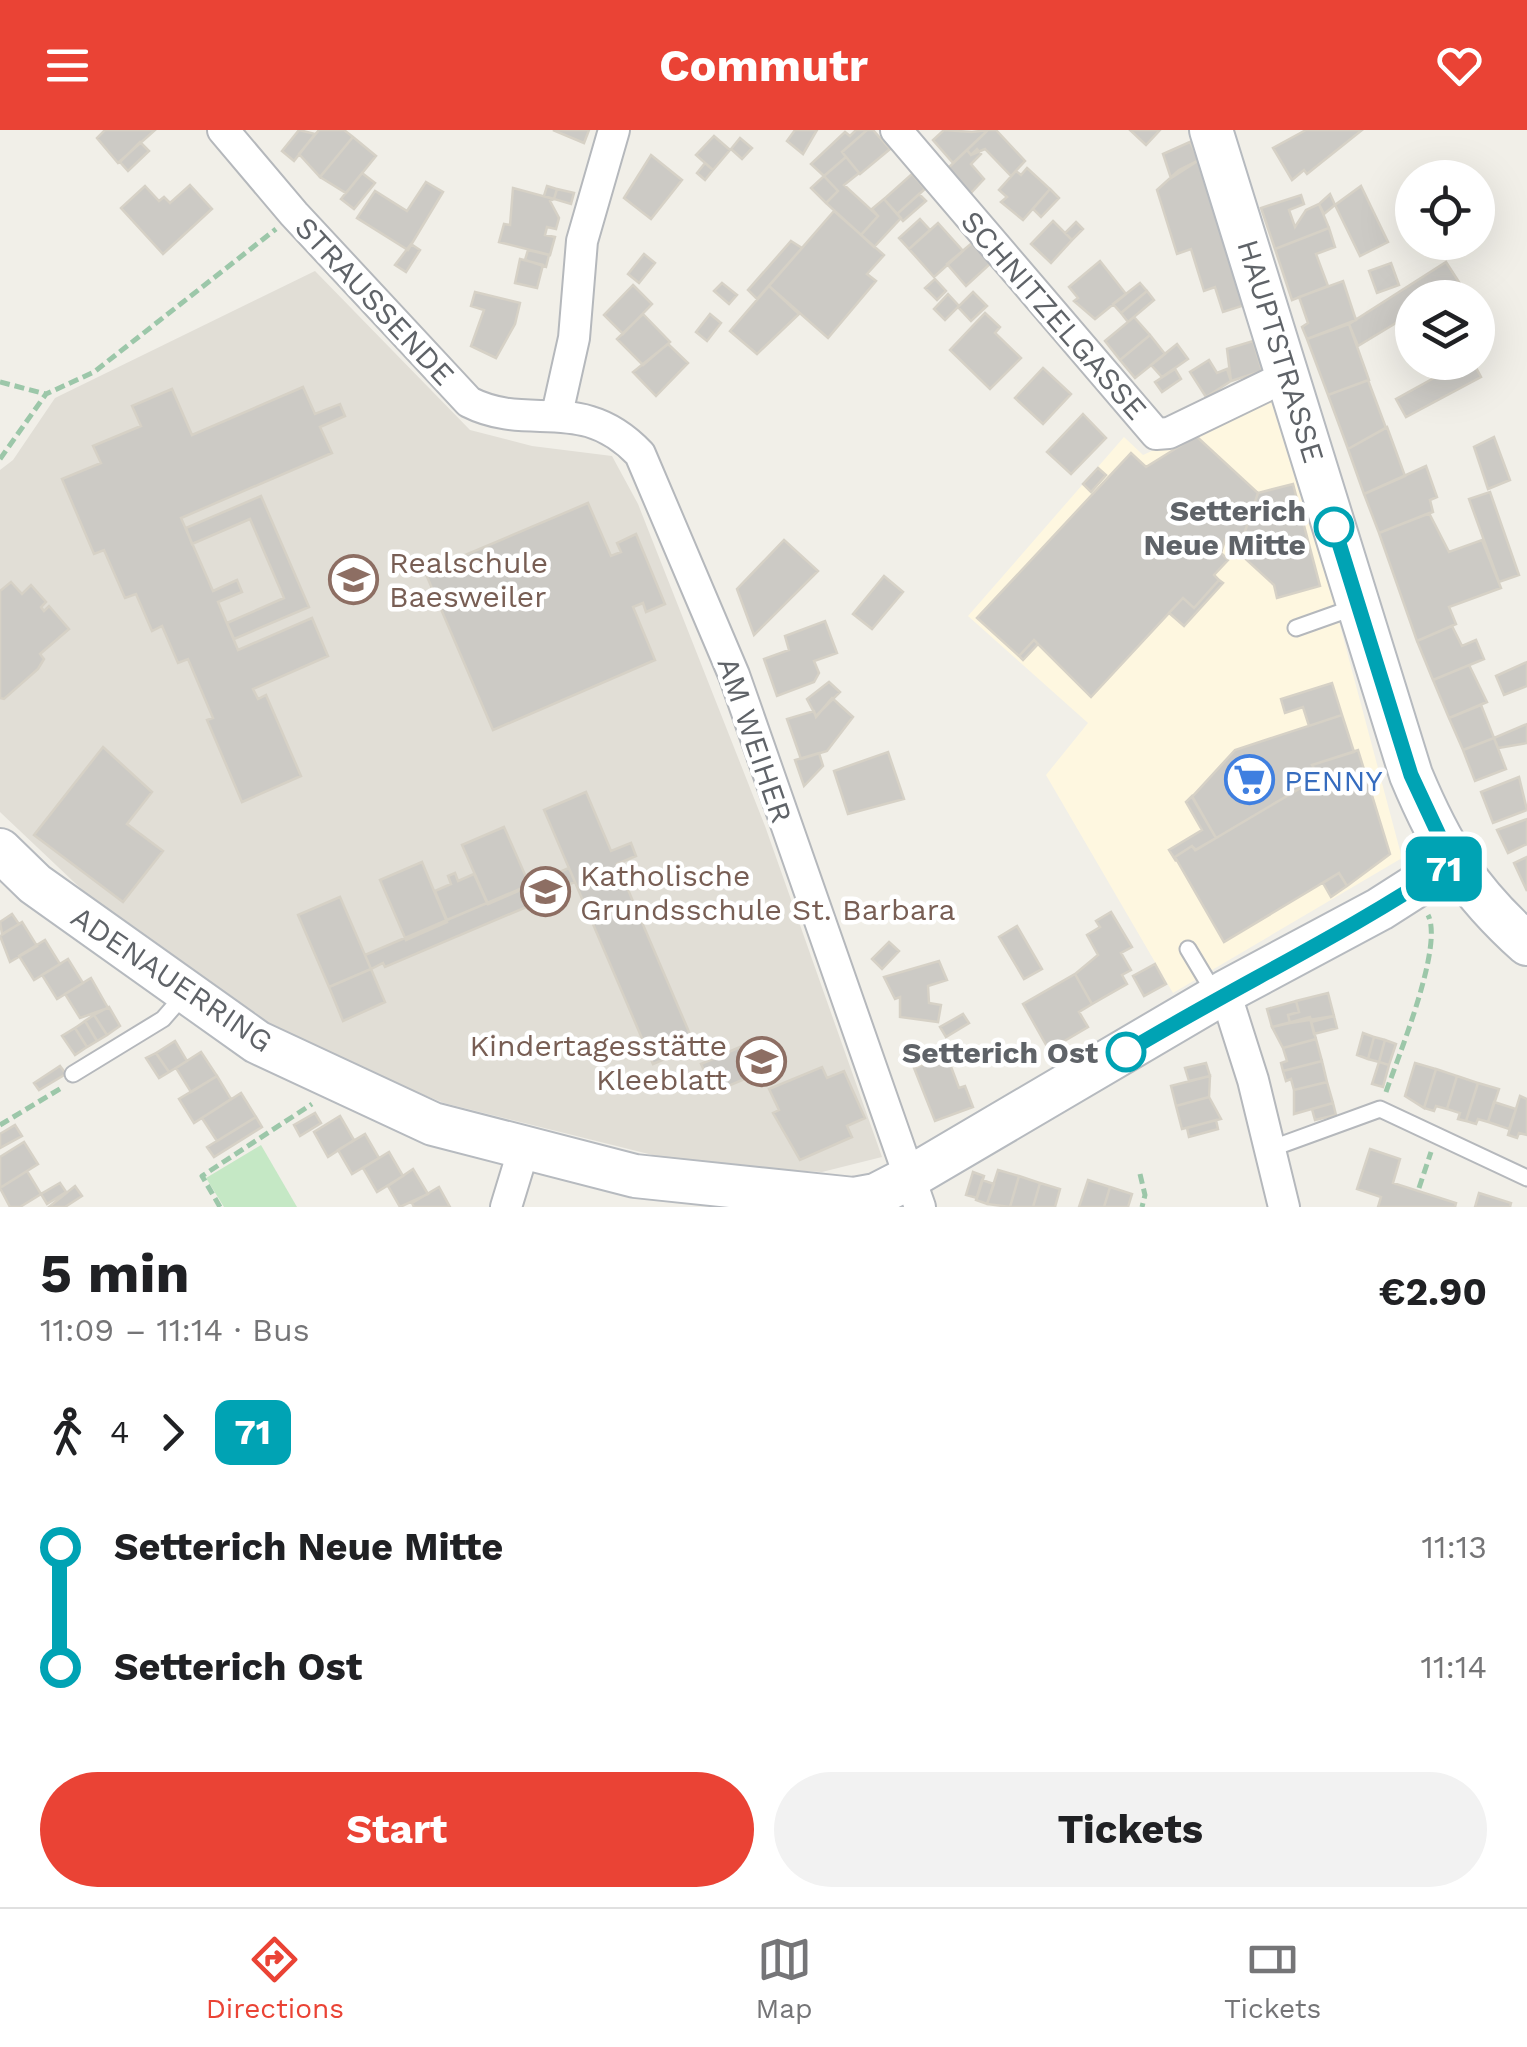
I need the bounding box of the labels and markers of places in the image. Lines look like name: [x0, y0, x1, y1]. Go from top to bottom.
place label: Setterich Neue Mitte: [1143, 493, 1306, 562]
marker: Setterich Neue Mitte: [1315, 508, 1353, 546]
place label: Realschule Baesweiler: [389, 545, 548, 614]
school or university icon: Realschule Baesweiler: [328, 553, 380, 605]
supermarket icon: PENNY: [1223, 754, 1275, 806]
place label: PENNY: [1284, 763, 1383, 798]
place label: Katholische Grundsschule St. Barbara: [580, 858, 955, 927]
school or university icon: Katholische Grundsschule St. Barbara: [519, 866, 571, 918]
place label: Kindertagesstätte Kleeblatt: [469, 1028, 727, 1097]
marker: Setterich Ost: [1107, 1033, 1145, 1071]
place label: Setterich Ost: [902, 1035, 1098, 1070]
school or university icon: Kindertagesstätte Kleeblatt: [736, 1036, 788, 1088]

